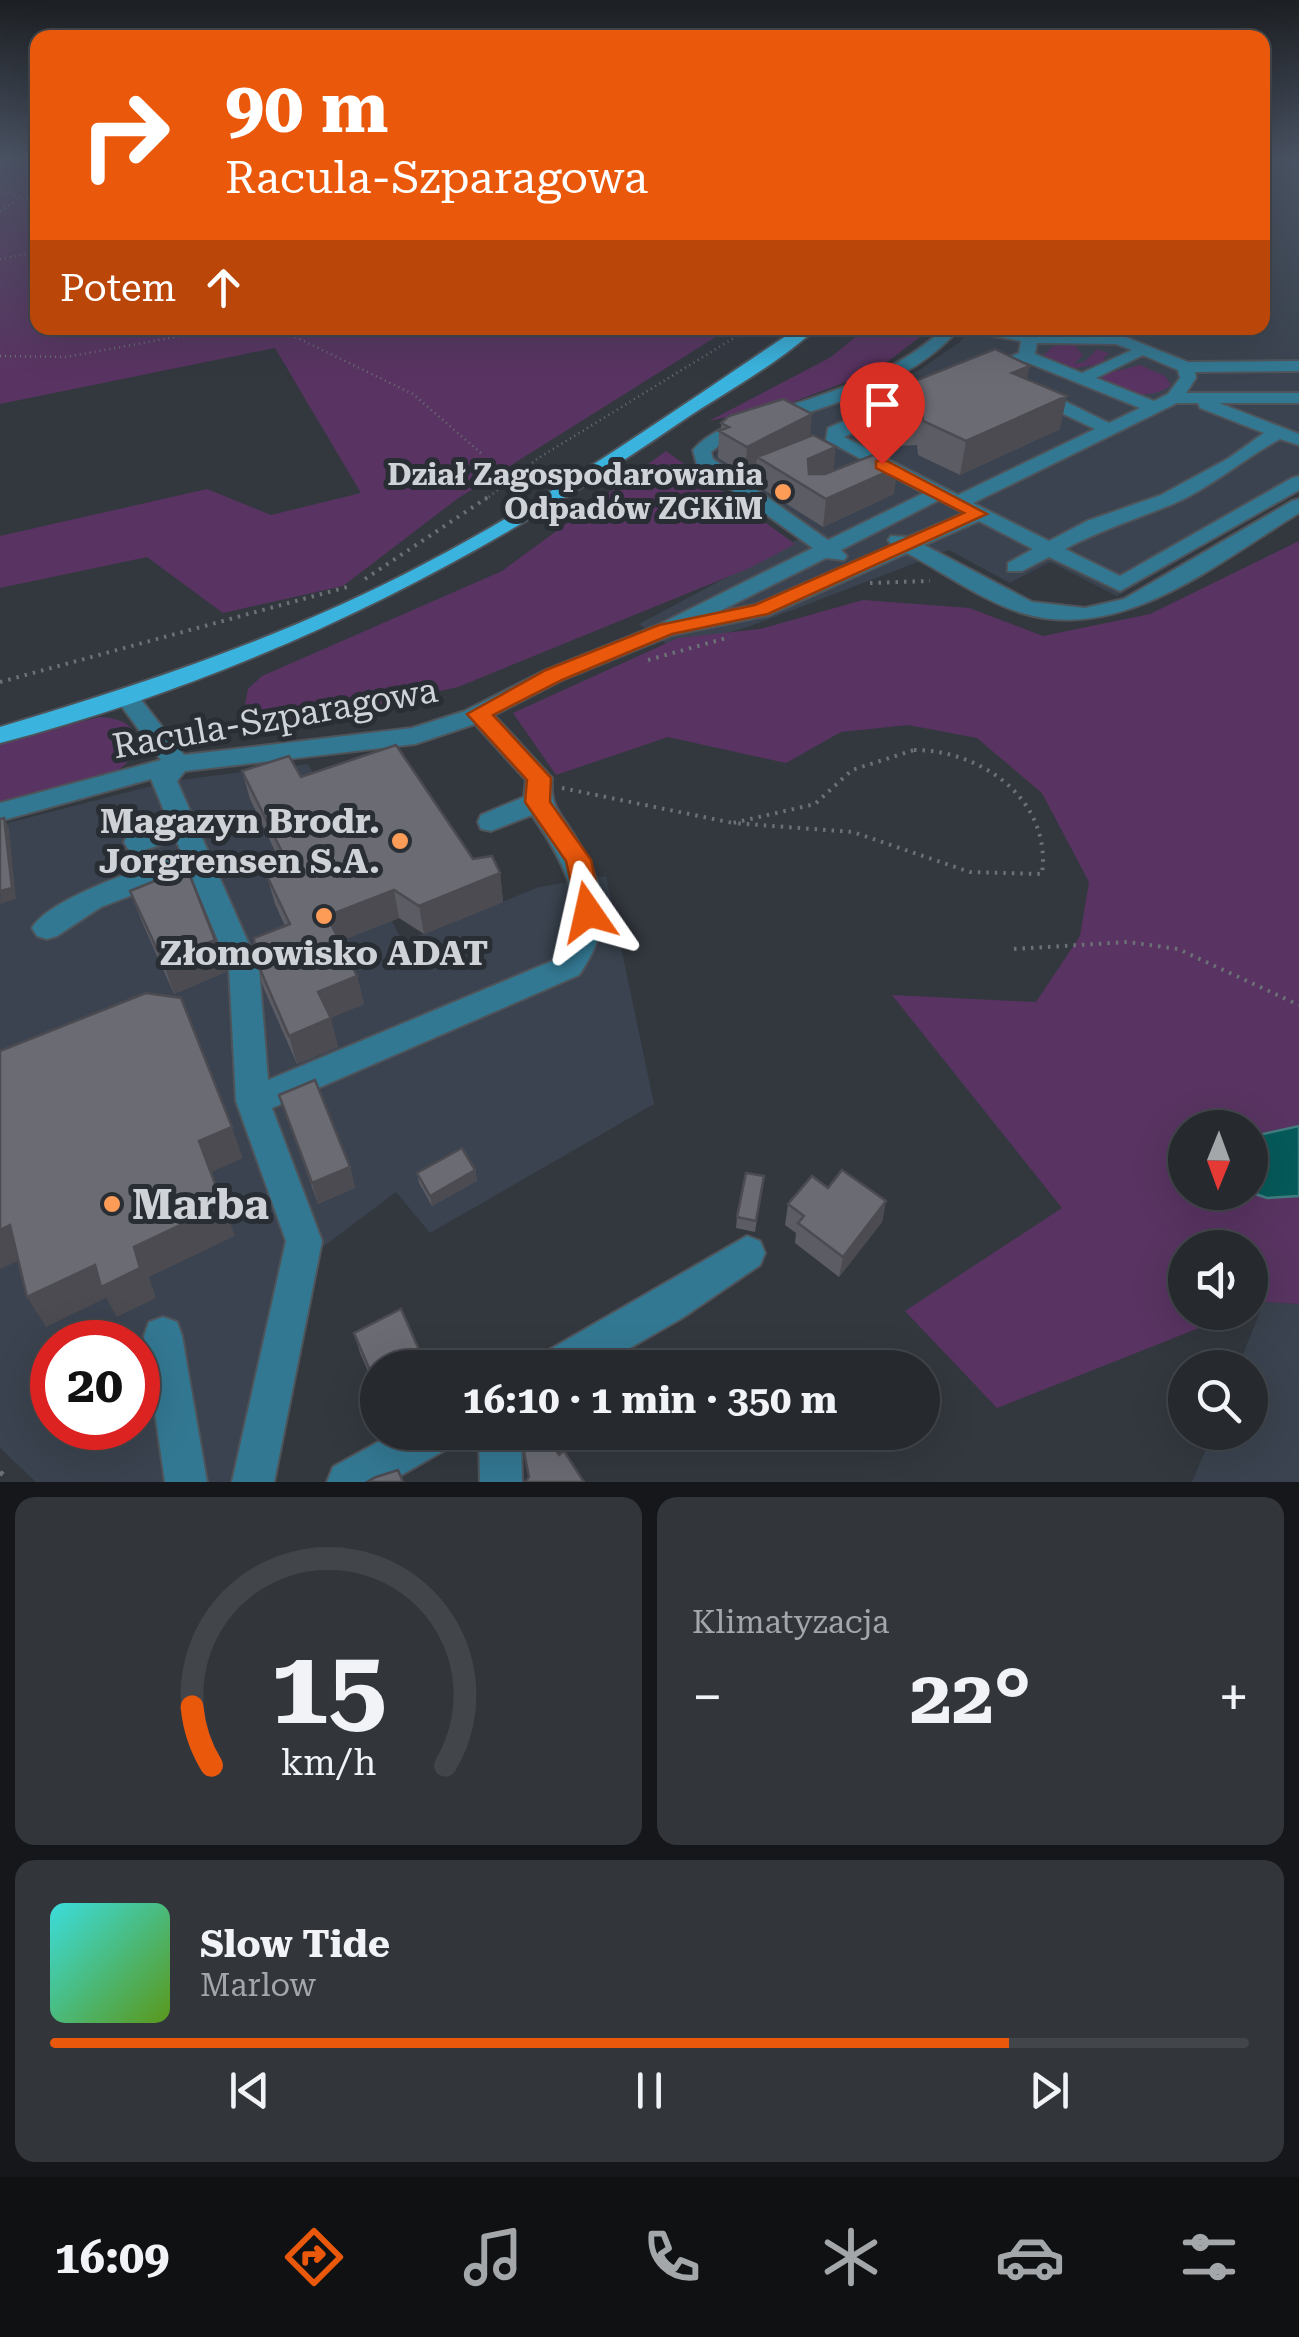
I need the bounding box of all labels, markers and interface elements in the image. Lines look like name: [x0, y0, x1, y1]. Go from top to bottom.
text: 90 m: [225, 67, 389, 149]
icon: right: [60, 70, 190, 200]
text: Racula-Szparagowa: [225, 151, 648, 204]
icon: ahead: [196, 260, 251, 315]
text: Potem: [60, 266, 176, 310]
pin: [840, 362, 925, 465]
icon: arrive: [855, 377, 910, 432]
place label: Dział Zagospodarowania Odpadów ZGKiM: [388, 457, 763, 526]
marker: Dział Zagospodarowania Odpadów ZGKiM: [772, 481, 794, 503]
street label: Racula-Szparagowa: [109, 670, 441, 767]
place label: Magazyn Brodr. Jorgrensen S.A.: [99, 801, 380, 882]
marker: Magazyn Brodr. Jorgrensen S.A.: [389, 830, 411, 852]
position arrow: [536, 860, 640, 964]
marker: Złomowisko ADAT: [313, 905, 335, 927]
place label: Złomowisko ADAT: [160, 933, 488, 974]
north arrow: [1168, 1110, 1268, 1210]
map controls: [1168, 1110, 1268, 1450]
place label: Marba: [132, 1180, 269, 1229]
marker: Marba: [101, 1193, 123, 1215]
button: sound: [1168, 1230, 1268, 1330]
speed limit sign: 20: [30, 1320, 160, 1450]
button: search: [1168, 1350, 1268, 1450]
text: 16:10 · 1 min · 350 m: [463, 1378, 837, 1422]
text: Klimatyzacja: [692, 1603, 889, 1641]
text: 15: [270, 1627, 387, 1748]
text: 22°: [910, 1653, 1031, 1741]
text: −: [692, 1665, 723, 1729]
text: +: [1218, 1665, 1249, 1729]
text: km/h: [281, 1742, 376, 1784]
text: Slow Tide: [200, 1922, 390, 1966]
text: Marlow: [200, 1966, 316, 2004]
icon: previous: [222, 2063, 277, 2118]
icon: pause: [622, 2063, 677, 2118]
icon: next: [1022, 2063, 1077, 2118]
icon: directions: [279, 2222, 349, 2292]
icon: music: [458, 2222, 528, 2292]
icon: phone: [637, 2222, 707, 2292]
icon: climate: [816, 2222, 886, 2292]
icon: car: [995, 2222, 1065, 2292]
icon: filters: [1174, 2222, 1244, 2292]
text: 16:09: [55, 2231, 169, 2284]

